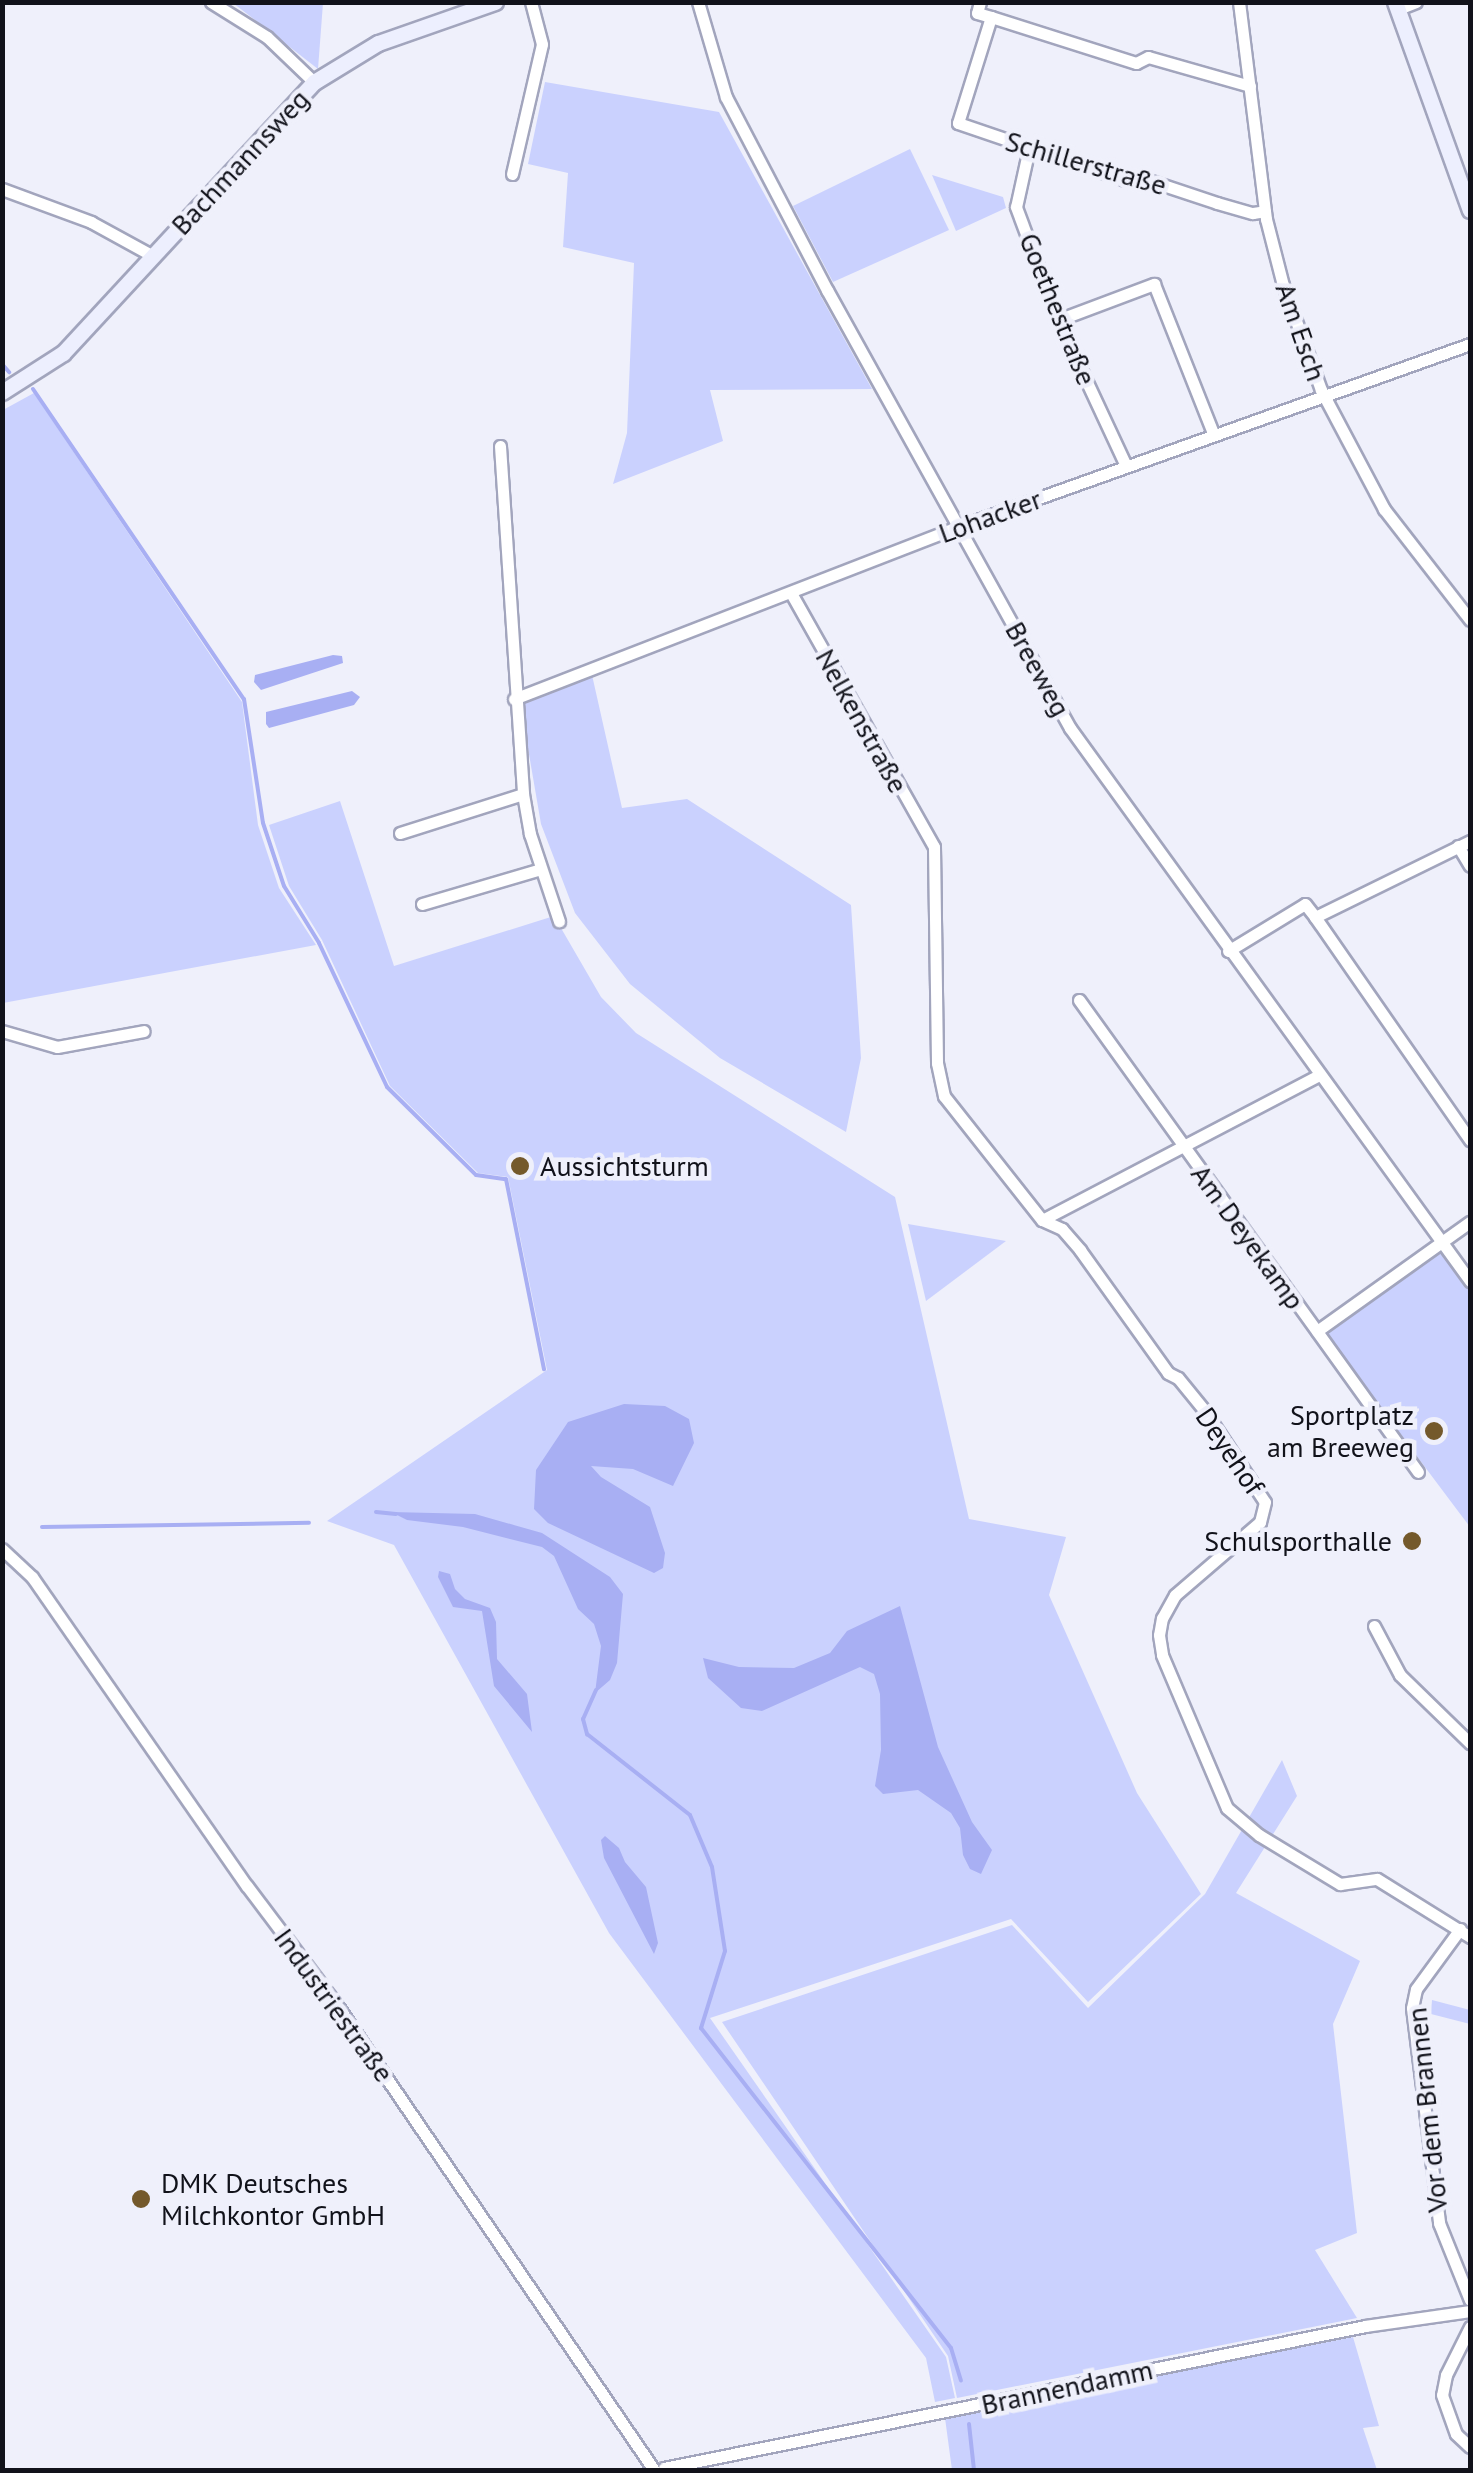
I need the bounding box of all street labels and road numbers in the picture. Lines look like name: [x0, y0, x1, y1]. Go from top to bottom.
street label: Bachmannsweg: [164, 82, 316, 242]
street label: Schillerstraße: [1002, 124, 1170, 202]
street label: Goethestraße: [1012, 228, 1104, 390]
street label: Am Esch: [1269, 279, 1333, 385]
street label: Lohacker: [934, 482, 1046, 550]
street label: Breeweg: [998, 616, 1078, 722]
street label: Nelkenstraße: [809, 643, 915, 799]
street label: Am Deyekamp: [1184, 1158, 1312, 1316]
street label: Deyehof: [1189, 1401, 1271, 1501]
street label: Industriestraße: [267, 1922, 401, 2088]
street label: Vor dem Brannen: [1400, 2006, 1454, 2214]
street label: Brannendamm: [978, 2352, 1156, 2422]

